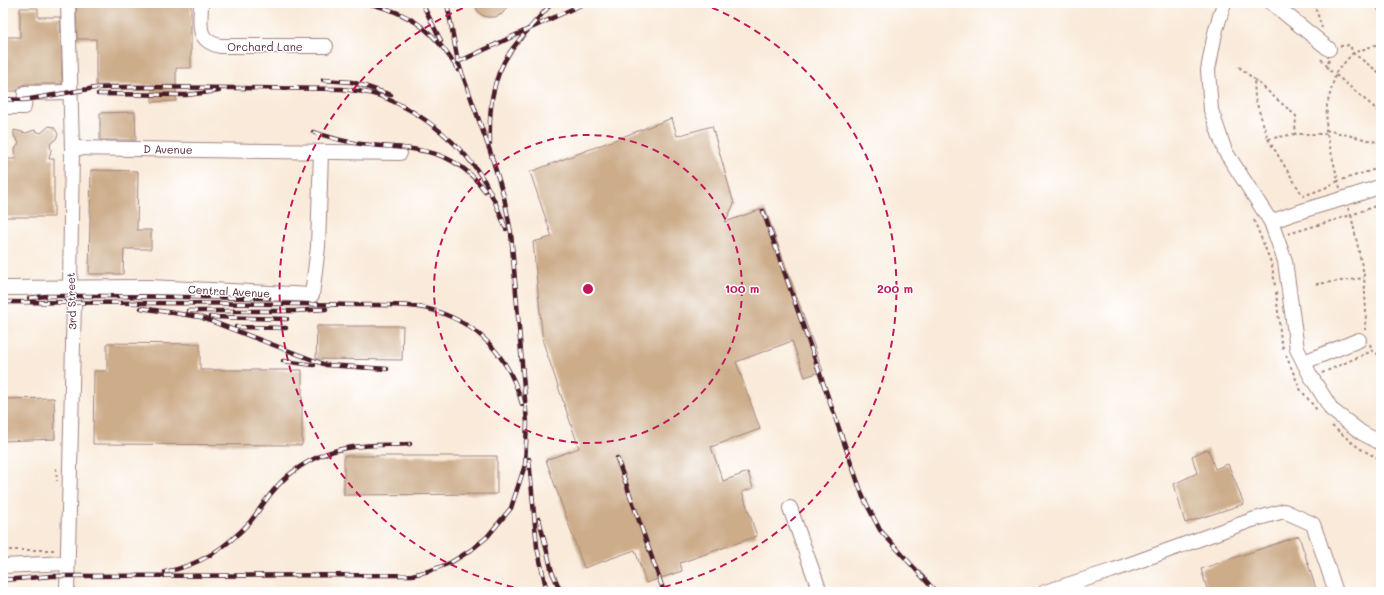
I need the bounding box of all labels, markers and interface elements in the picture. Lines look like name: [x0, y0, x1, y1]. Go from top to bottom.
street label: Orchard Lane: [227, 39, 303, 54]
street label: D Avenue: [143, 141, 193, 157]
street label: 3rd Street: [62, 272, 79, 330]
text: 100 m: [725, 280, 759, 296]
text: 200 m: [877, 280, 913, 296]
street label: Central Avenue: [188, 281, 271, 301]
centre of rings: [581, 282, 595, 296]

